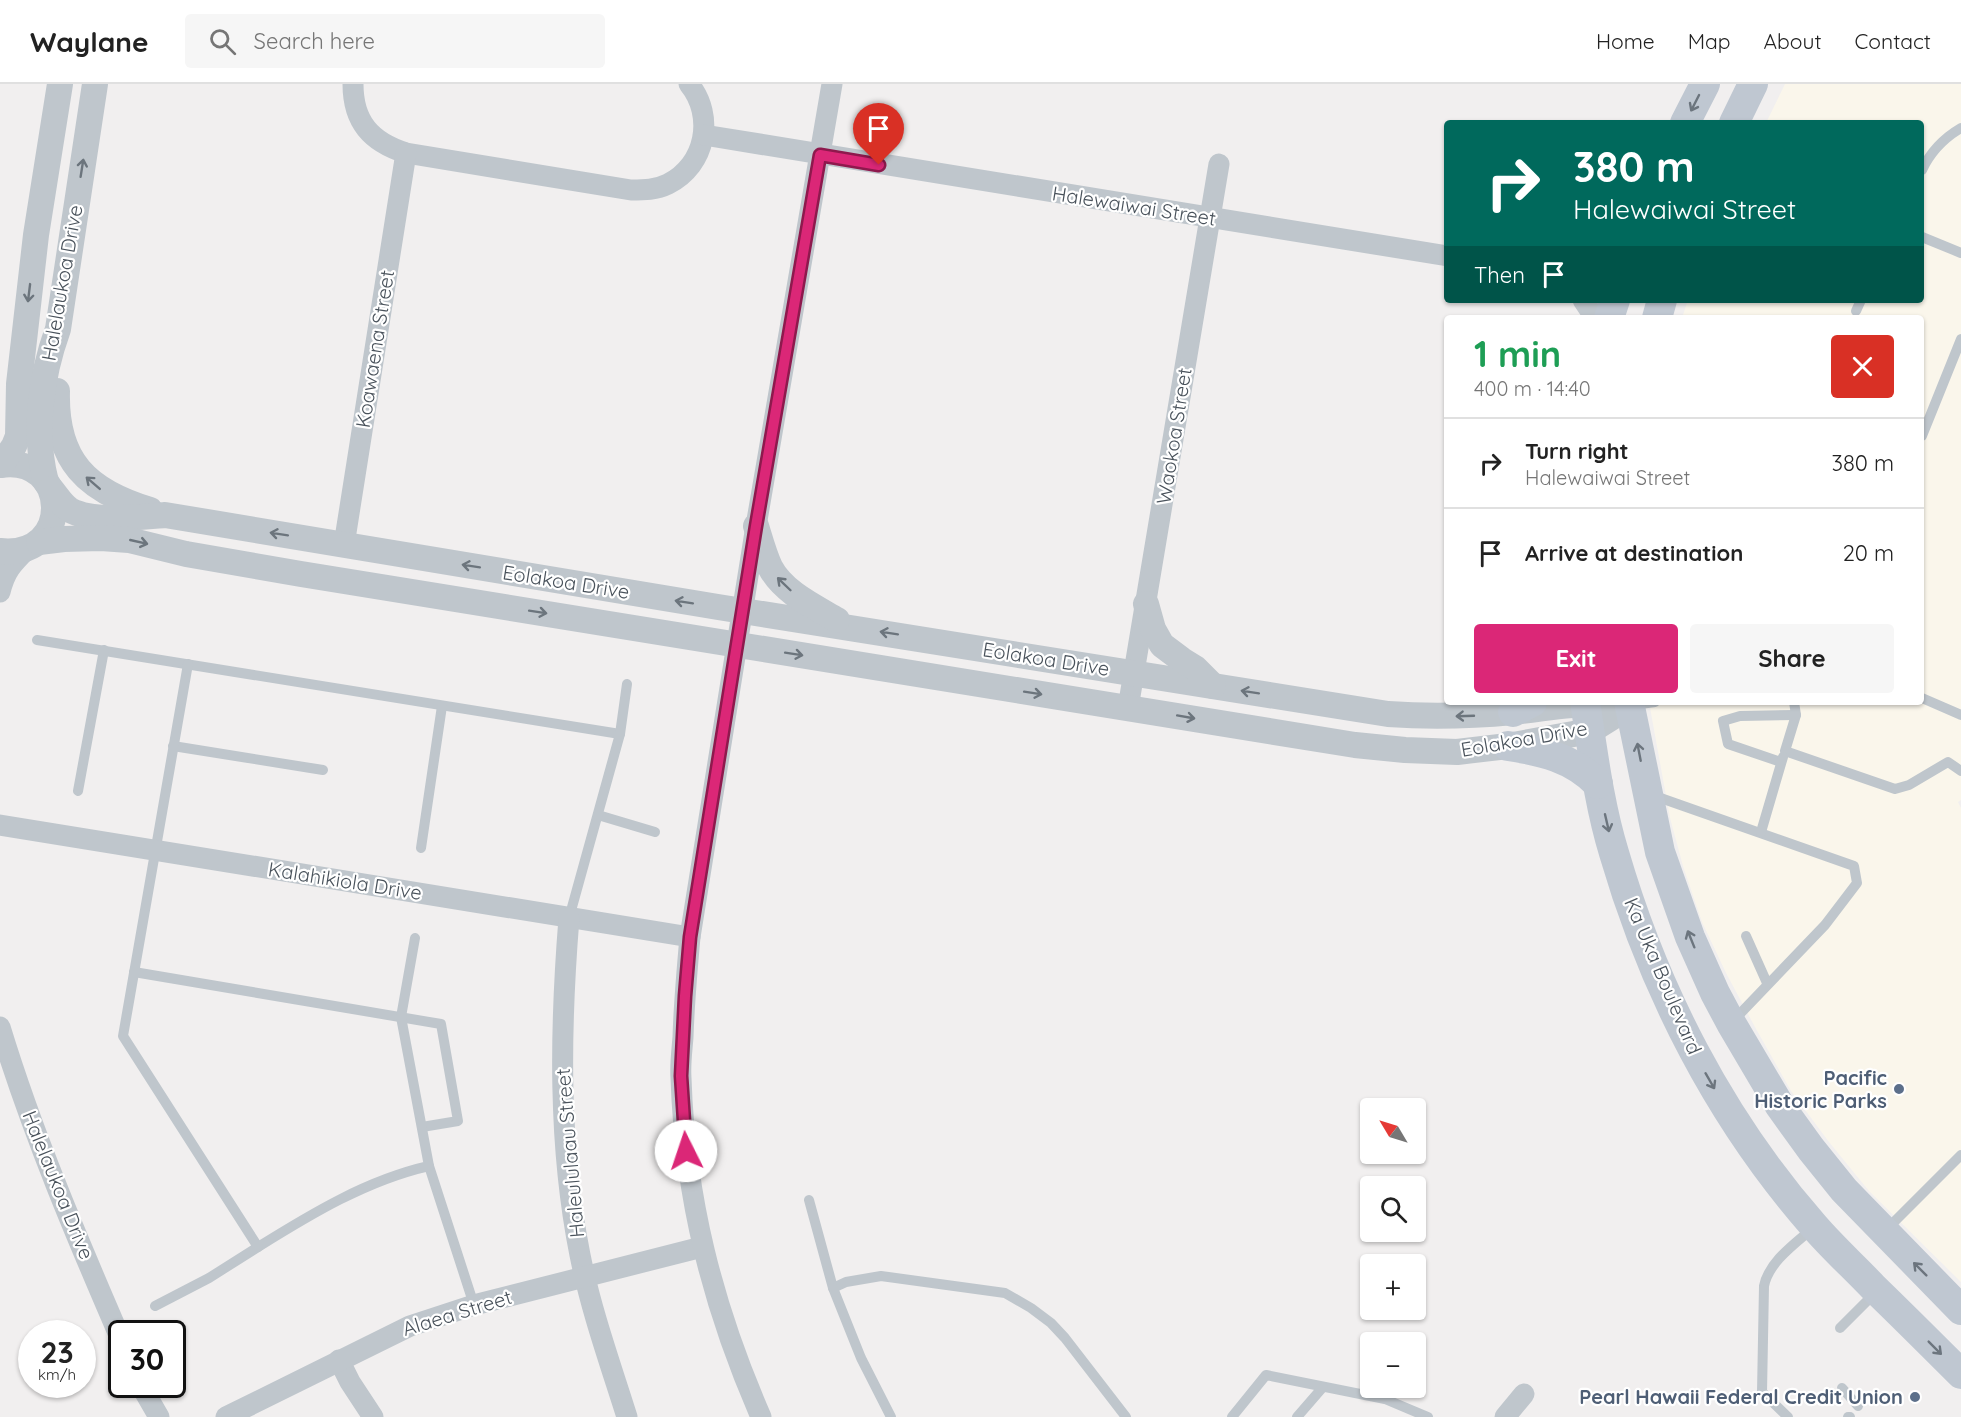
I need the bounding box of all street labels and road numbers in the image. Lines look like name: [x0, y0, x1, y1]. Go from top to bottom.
street label: Halewaiwai Street: [1050, 180, 1218, 231]
street label: Halelaukoa Drive: [35, 203, 88, 363]
street label: Koawaena Street: [350, 268, 399, 430]
street label: Waokoa Street: [1150, 366, 1197, 506]
street label: Eolakoa Drive: [501, 559, 631, 604]
street label: Eolakoa Drive: [981, 636, 1111, 681]
street label: Eolakoa Drive: [1459, 715, 1589, 762]
street label: Kalahikiola Drive: [266, 856, 424, 905]
street label: Ka Uka Boulevard: [1619, 894, 1708, 1058]
street label: Haleululaau Street: [550, 1067, 589, 1239]
street label: Halelaukoa Drive: [17, 1107, 100, 1263]
street label: Alaea Street: [399, 1284, 515, 1341]

